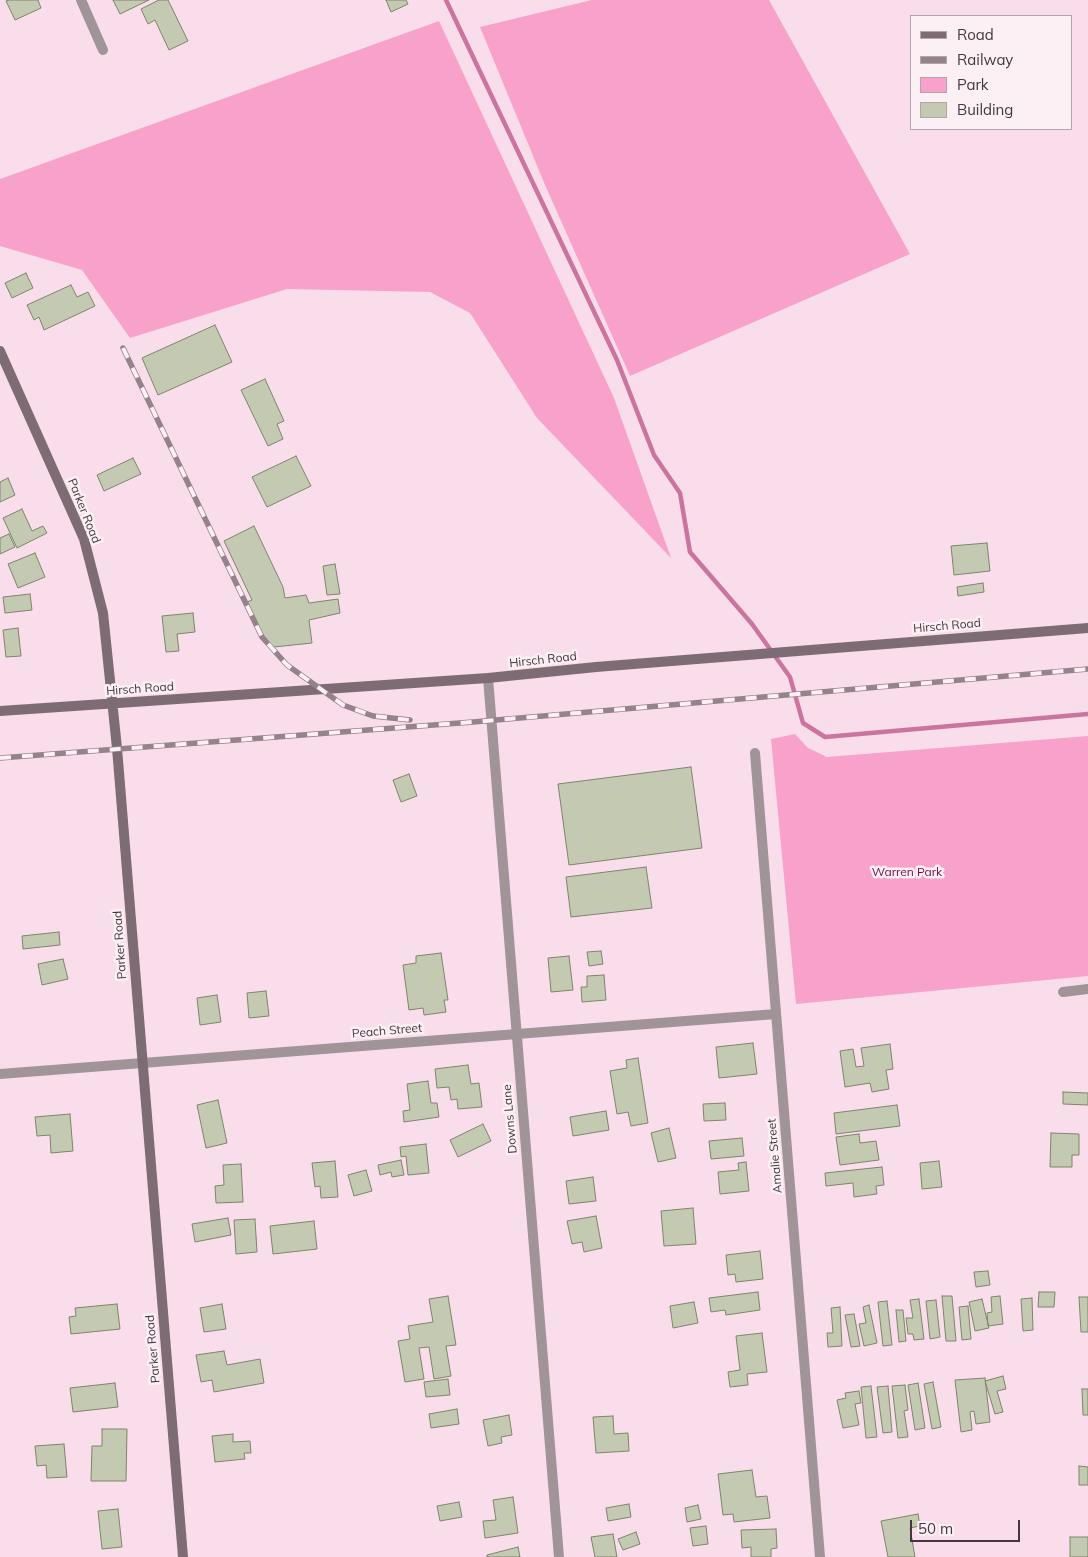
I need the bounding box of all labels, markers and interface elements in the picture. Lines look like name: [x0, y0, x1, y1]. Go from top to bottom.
legend: [910, 15, 1073, 130]
text: Road: [957, 25, 994, 44]
text: Railway: [957, 50, 1013, 69]
text: Park: [957, 75, 989, 94]
text: Building: [957, 100, 1013, 119]
street label: Parker Road: [64, 477, 104, 545]
street label: Hirsch Road: [913, 616, 981, 636]
street label: Hirsch Road: [509, 649, 577, 671]
street label: Hirsch Road: [106, 679, 174, 699]
park label: Warren Park: [872, 865, 942, 879]
street label: Parker Road: [110, 910, 130, 980]
street label: Peach Street: [351, 1021, 423, 1041]
street label: Downs Lane: [500, 1084, 520, 1154]
street label: Amalie Street: [765, 1118, 785, 1194]
street label: Parker Road: [143, 1314, 163, 1384]
scale bar: [913, 1510, 1023, 1542]
text: 50 m: [918, 1519, 953, 1538]

